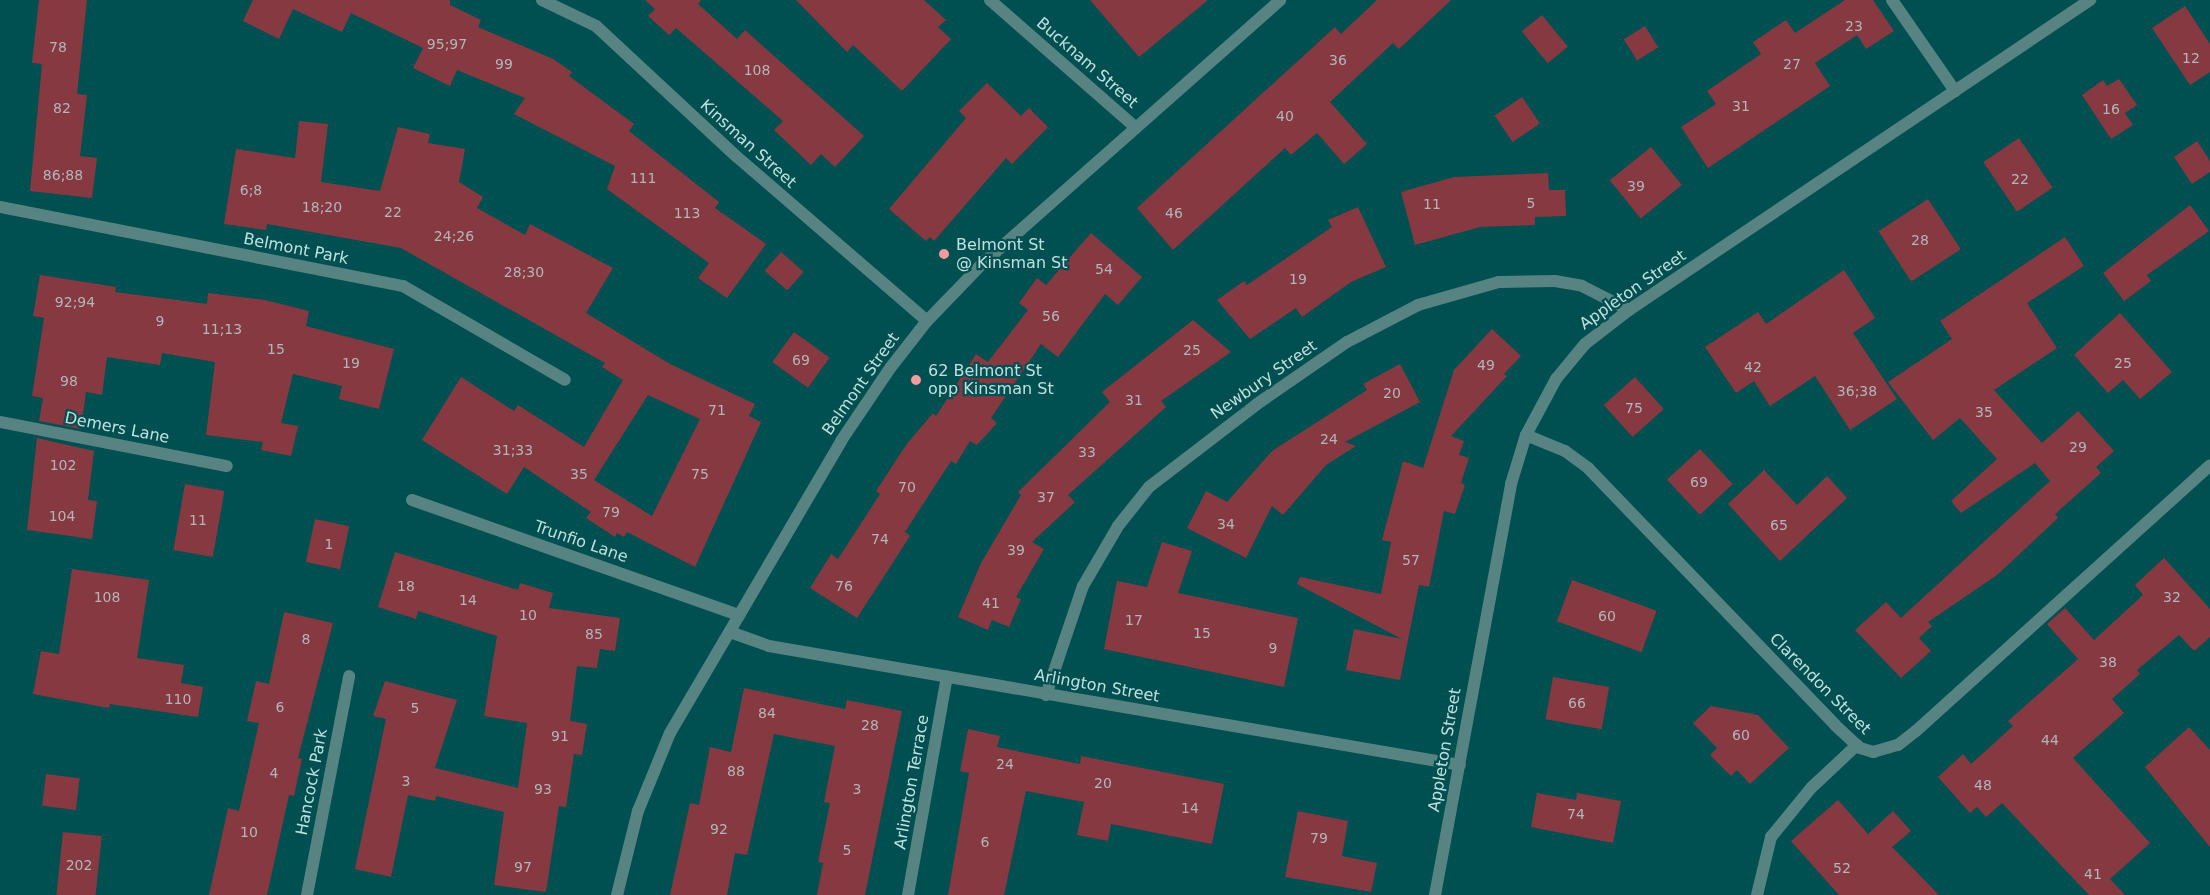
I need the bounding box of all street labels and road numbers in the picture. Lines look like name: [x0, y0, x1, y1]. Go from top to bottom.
street label: Bucknam Street: [1032, 14, 1142, 112]
street label: Kinsman Street: [696, 96, 800, 192]
street label: Belmont Park: [242, 229, 350, 269]
street label: Appleton Street: [1576, 246, 1690, 334]
street label: Belmont Street: [819, 329, 903, 439]
street label: Newbury Street: [1207, 336, 1321, 424]
street label: Demers Lane: [63, 408, 171, 448]
street label: Trunfio Lane: [532, 517, 630, 567]
street label: Clarendon Street: [1765, 629, 1875, 739]
street label: Arlington Street: [1033, 666, 1161, 706]
street label: Appleton Street: [1425, 687, 1465, 813]
street label: Arlington Terrace: [891, 713, 933, 851]
street label: Hancock Park: [292, 727, 332, 837]

